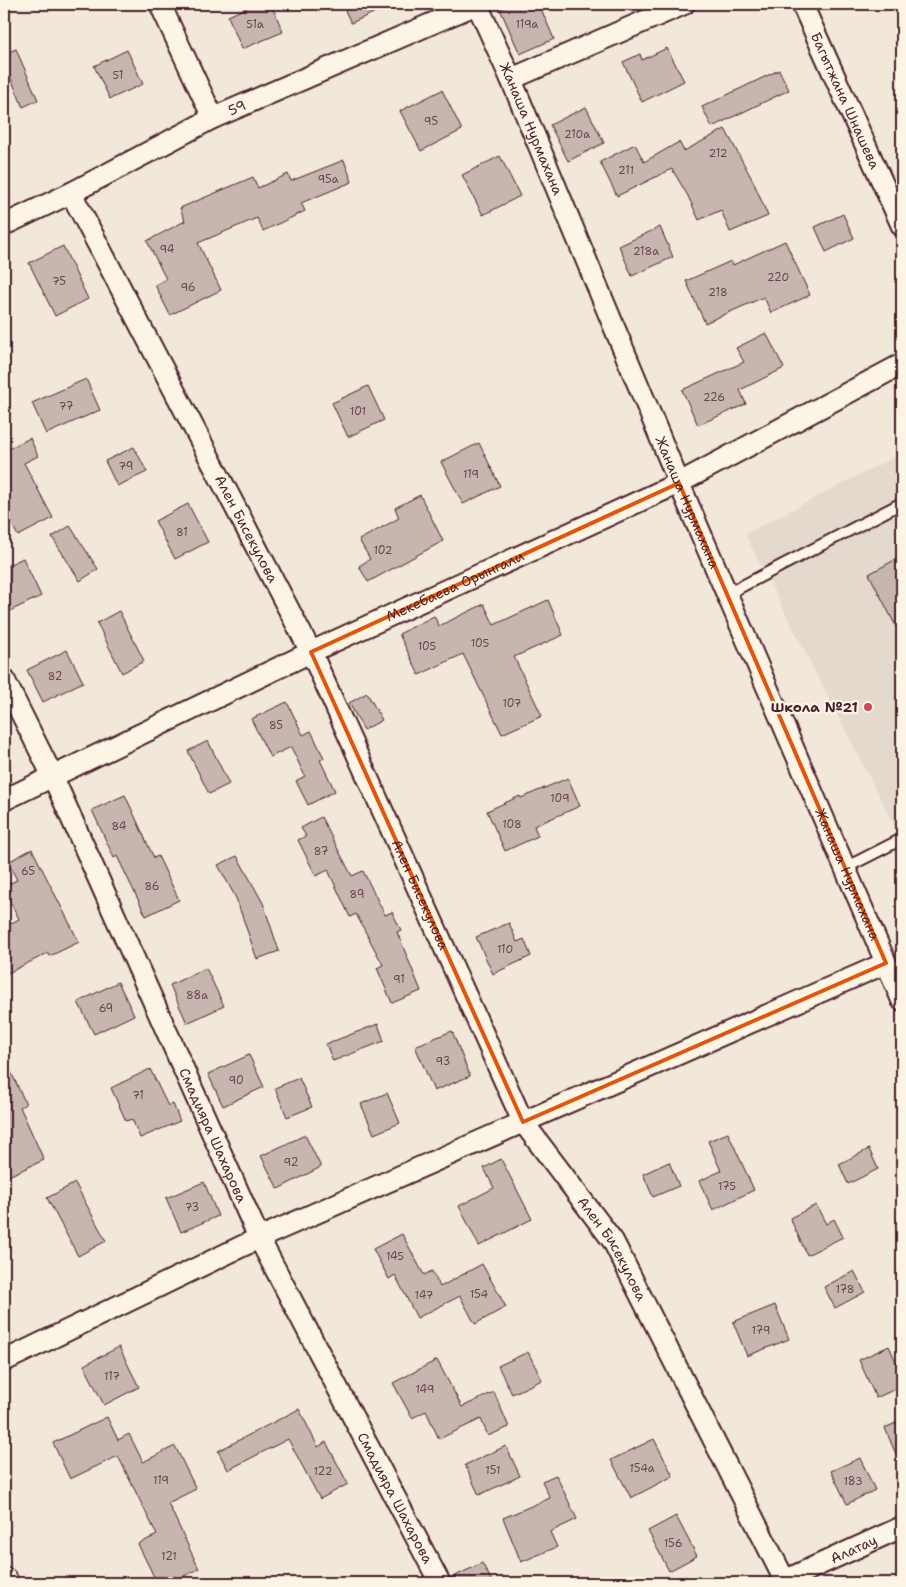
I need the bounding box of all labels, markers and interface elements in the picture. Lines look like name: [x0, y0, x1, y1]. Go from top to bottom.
house number: 51а: [246, 17, 264, 32]
house number: 119а: [516, 17, 539, 32]
street label: Багытжана Шнашева: [807, 29, 884, 172]
street label: Жанаша Нурмахана: [496, 59, 567, 198]
house number: 51: [113, 68, 123, 83]
street label: 59: [225, 96, 249, 119]
house number: 95: [424, 114, 438, 129]
house number: 210а: [564, 127, 590, 142]
house number: 212: [709, 146, 727, 161]
house number: 211: [618, 163, 634, 178]
house number: 95а: [317, 172, 339, 187]
house number: 94: [160, 242, 175, 257]
house number: 218а: [633, 244, 659, 259]
house number: 220: [767, 270, 789, 285]
house number: 75: [52, 274, 66, 289]
house number: 96: [180, 280, 196, 295]
house number: 218: [708, 285, 728, 300]
house number: 226: [703, 390, 725, 405]
house number: 77: [59, 399, 74, 414]
house number: 101: [350, 404, 366, 419]
street label: Жанаша Нурмахана: [651, 433, 724, 572]
house number: 79: [119, 459, 134, 474]
house number: 119: [463, 467, 479, 482]
street label: Ален Бисекулова: [211, 472, 282, 586]
house number: 81: [176, 525, 188, 540]
house number: 102: [373, 543, 393, 558]
street label: Мекебаева Орынгали: [383, 546, 527, 625]
house number: 105: [471, 636, 490, 651]
house number: 105: [418, 639, 437, 654]
house number: 82: [48, 669, 62, 684]
house number: 107: [502, 696, 522, 711]
place label: Школа №21: [771, 698, 858, 716]
marker: Школа №21: [862, 701, 874, 713]
house number: 85: [269, 718, 283, 733]
house number: 109: [550, 791, 570, 806]
street label: Жанаша Нурмахана: [811, 805, 884, 943]
house number: 108: [502, 817, 522, 832]
house number: 84: [112, 819, 127, 834]
street label: Ален Бисекулова: [388, 837, 453, 953]
house number: 87: [314, 844, 329, 859]
house number: 65: [21, 864, 35, 879]
house number: 86: [144, 879, 160, 894]
house number: 89: [350, 887, 364, 902]
house number: 110: [497, 942, 513, 957]
house number: 91: [393, 972, 405, 987]
house number: 88а: [186, 988, 208, 1003]
house number: 69: [99, 1001, 113, 1016]
house number: 93: [436, 1054, 450, 1069]
street label: Смадияра Шахарова: [175, 1065, 251, 1206]
house number: 90: [228, 1073, 244, 1088]
house number: 71: [132, 1088, 144, 1103]
house number: 92: [284, 1155, 298, 1170]
house number: 175: [718, 1179, 736, 1194]
street label: Ален Бисекулова: [574, 1193, 651, 1304]
house number: 73: [185, 1200, 199, 1215]
house number: 145: [386, 1249, 404, 1264]
house number: 178: [836, 1282, 854, 1297]
house number: 154: [470, 1287, 489, 1302]
house number: 147: [415, 1288, 434, 1303]
house number: 179: [751, 1323, 771, 1338]
house number: 117: [104, 1369, 120, 1384]
house number: 149: [415, 1382, 435, 1397]
street label: Смадияра Шахарова: [354, 1429, 437, 1567]
house number: 154а: [629, 1461, 655, 1476]
house number: 151: [485, 1463, 501, 1478]
house number: 122: [314, 1464, 332, 1479]
house number: 119: [153, 1473, 169, 1488]
house number: 183: [843, 1474, 863, 1489]
street label: Алатау: [828, 1531, 880, 1567]
house number: 156: [664, 1536, 682, 1551]
house number: 121: [161, 1549, 177, 1564]

